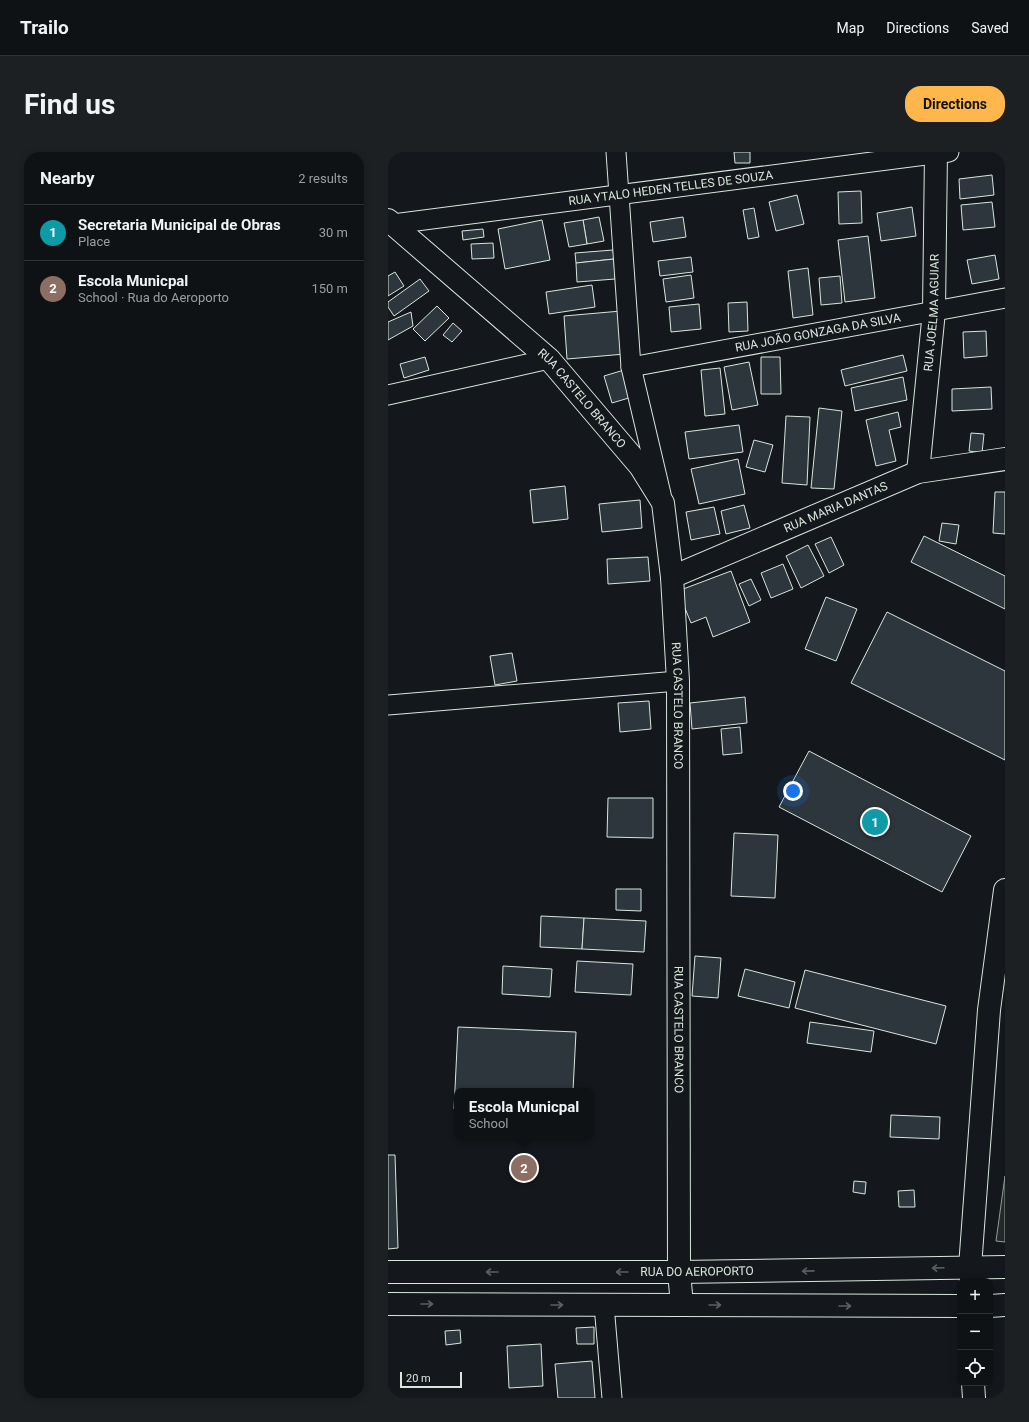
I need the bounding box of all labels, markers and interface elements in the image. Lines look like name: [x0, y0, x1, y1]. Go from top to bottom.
text: Trailo: [20, 16, 69, 39]
text: Map: [837, 20, 864, 36]
text: Directions: [886, 20, 949, 36]
text: Saved: [971, 20, 1009, 36]
button: Directions: [905, 86, 1005, 122]
text: Find us: [24, 88, 115, 121]
text: Nearby: [40, 168, 95, 188]
street label: RUA YTALO HEDEN TELLES DE SOUZA: [567, 168, 774, 208]
text: 2 results: [298, 171, 348, 186]
text: Secretaria Municipal de Obras: [78, 216, 281, 234]
text: 1: [49, 225, 57, 240]
text: 30 m: [319, 225, 348, 240]
text: Place: [78, 234, 110, 249]
street label: RUA JOELMA AGUIAR: [921, 253, 942, 372]
text: Escola Municpal: [78, 272, 188, 290]
text: 2: [49, 281, 57, 296]
text: 150 m: [311, 281, 348, 296]
text: School · Rua do Aeroporto: [78, 290, 229, 305]
street label: RUA JOÃO GONZAGA DA SILVA: [734, 310, 902, 355]
street label: RUA CASTELO BRANCO: [535, 346, 629, 451]
street label: RUA MARIA DANTAS: [782, 479, 890, 535]
street label: RUA CASTELO BRANCO: [669, 642, 685, 769]
your location: [783, 781, 803, 801]
pin: 1: [862, 807, 888, 837]
street label: RUA CASTELO BRANCO: [671, 966, 686, 1093]
popup: [454, 1088, 594, 1140]
text: Escola Municpal: [469, 1098, 579, 1116]
text: School: [469, 1116, 509, 1131]
pin: 2: [511, 1153, 537, 1183]
street label: RUA DO AEROPORTO: [640, 1264, 754, 1279]
one-way arrow: [932, 1264, 945, 1272]
one-way arrow: [802, 1267, 815, 1275]
one-way arrow: [486, 1268, 499, 1276]
one-way arrow: [616, 1268, 629, 1276]
map controls: [957, 1278, 993, 1386]
button: +: [957, 1278, 993, 1314]
one-way arrow: [420, 1300, 433, 1308]
one-way arrow: [550, 1301, 563, 1309]
one-way arrow: [708, 1301, 721, 1309]
one-way arrow: [838, 1302, 851, 1310]
button: −: [957, 1314, 993, 1350]
button: locate: [957, 1350, 993, 1386]
scale bar: [400, 1370, 462, 1389]
text: 20 m: [406, 1372, 431, 1385]

